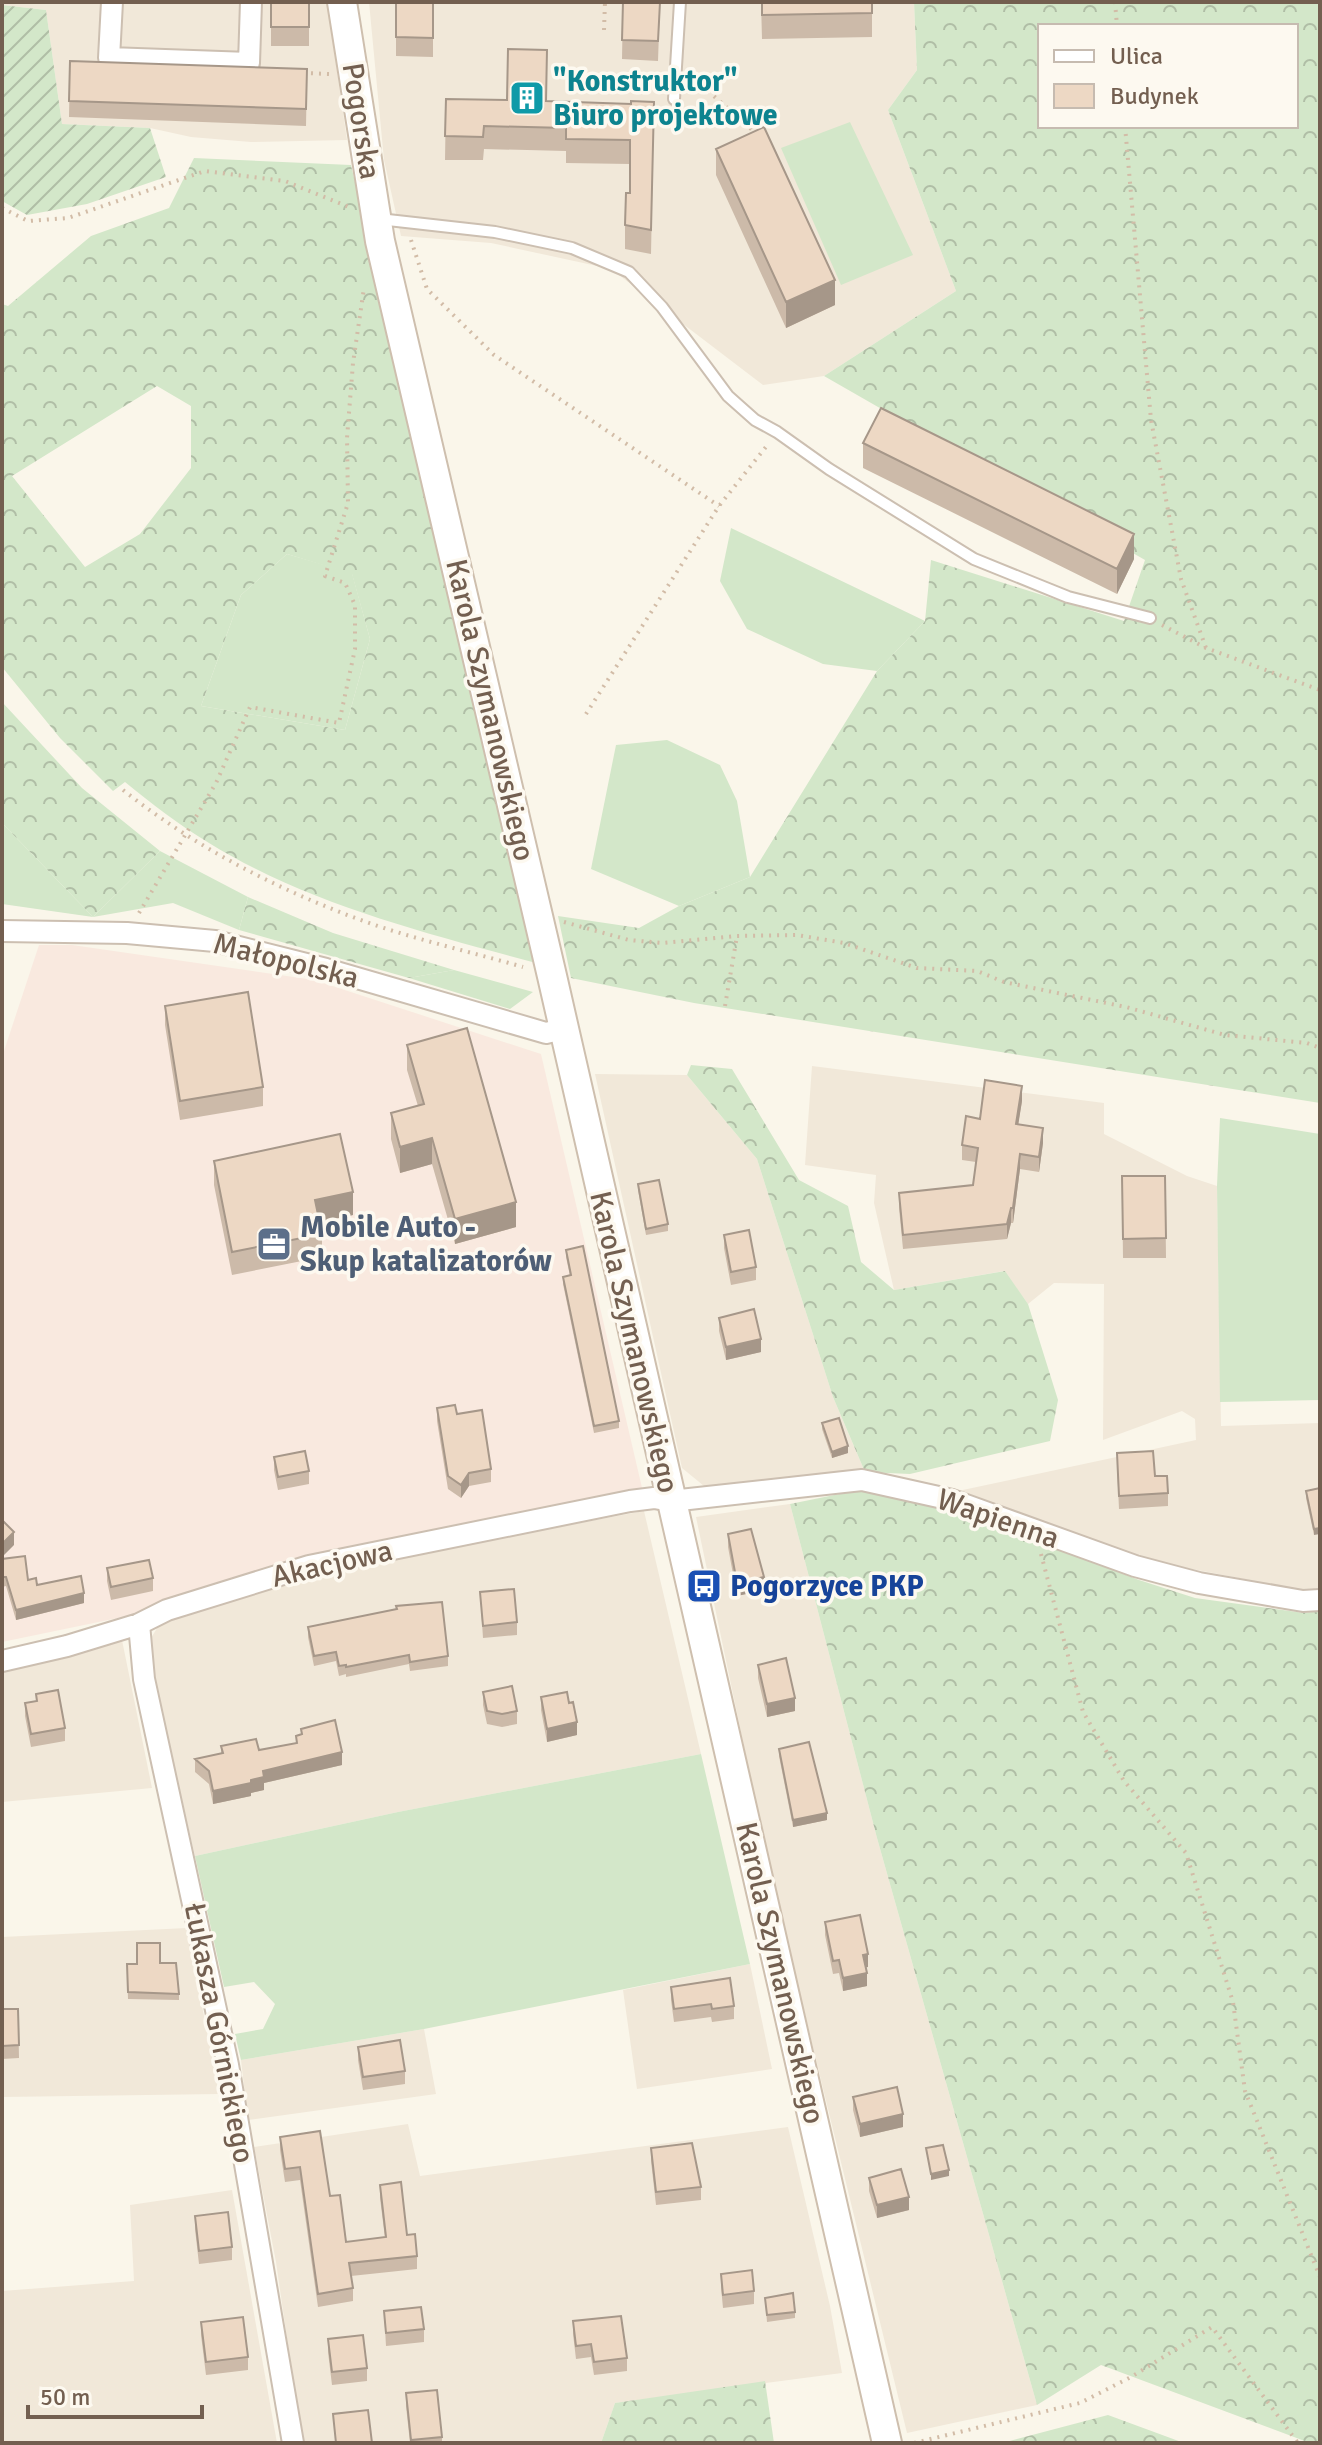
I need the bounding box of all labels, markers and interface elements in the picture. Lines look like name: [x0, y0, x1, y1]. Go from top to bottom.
legend: [1038, 24, 1298, 128]
text: Ulica: [1110, 41, 1163, 71]
street label: Pogorska: [334, 60, 388, 182]
place label: "Konstruktor" Biuro projektowe: [553, 63, 778, 134]
building icon: "Konstruktor" Biuro projektowe: [508, 79, 546, 117]
text: Budynek: [1110, 81, 1199, 111]
street label: Karola Szymanowskiego: [437, 555, 543, 865]
street label: Małopolska: [209, 925, 363, 997]
street label: Karola Szymanowskiego: [581, 1187, 687, 1497]
place label: Mobile Auto - Skup katalizatorów: [300, 1209, 552, 1280]
office icon: Mobile Auto - Skup katalizatorów: [255, 1225, 293, 1263]
street label: Wapienna: [932, 1481, 1064, 1557]
street label: Akacjowa: [268, 1532, 396, 1596]
bus stop icon: Pogorzyce PKP: [685, 1567, 723, 1605]
place label: Pogorzyce PKP: [730, 1568, 924, 1605]
street label: Karola Szymanowskiego: [727, 1818, 833, 2128]
street label: Łukasza Górnickiego: [176, 1900, 262, 2166]
scale bar: [28, 2369, 202, 2419]
text: 50 m: [40, 2382, 90, 2412]

